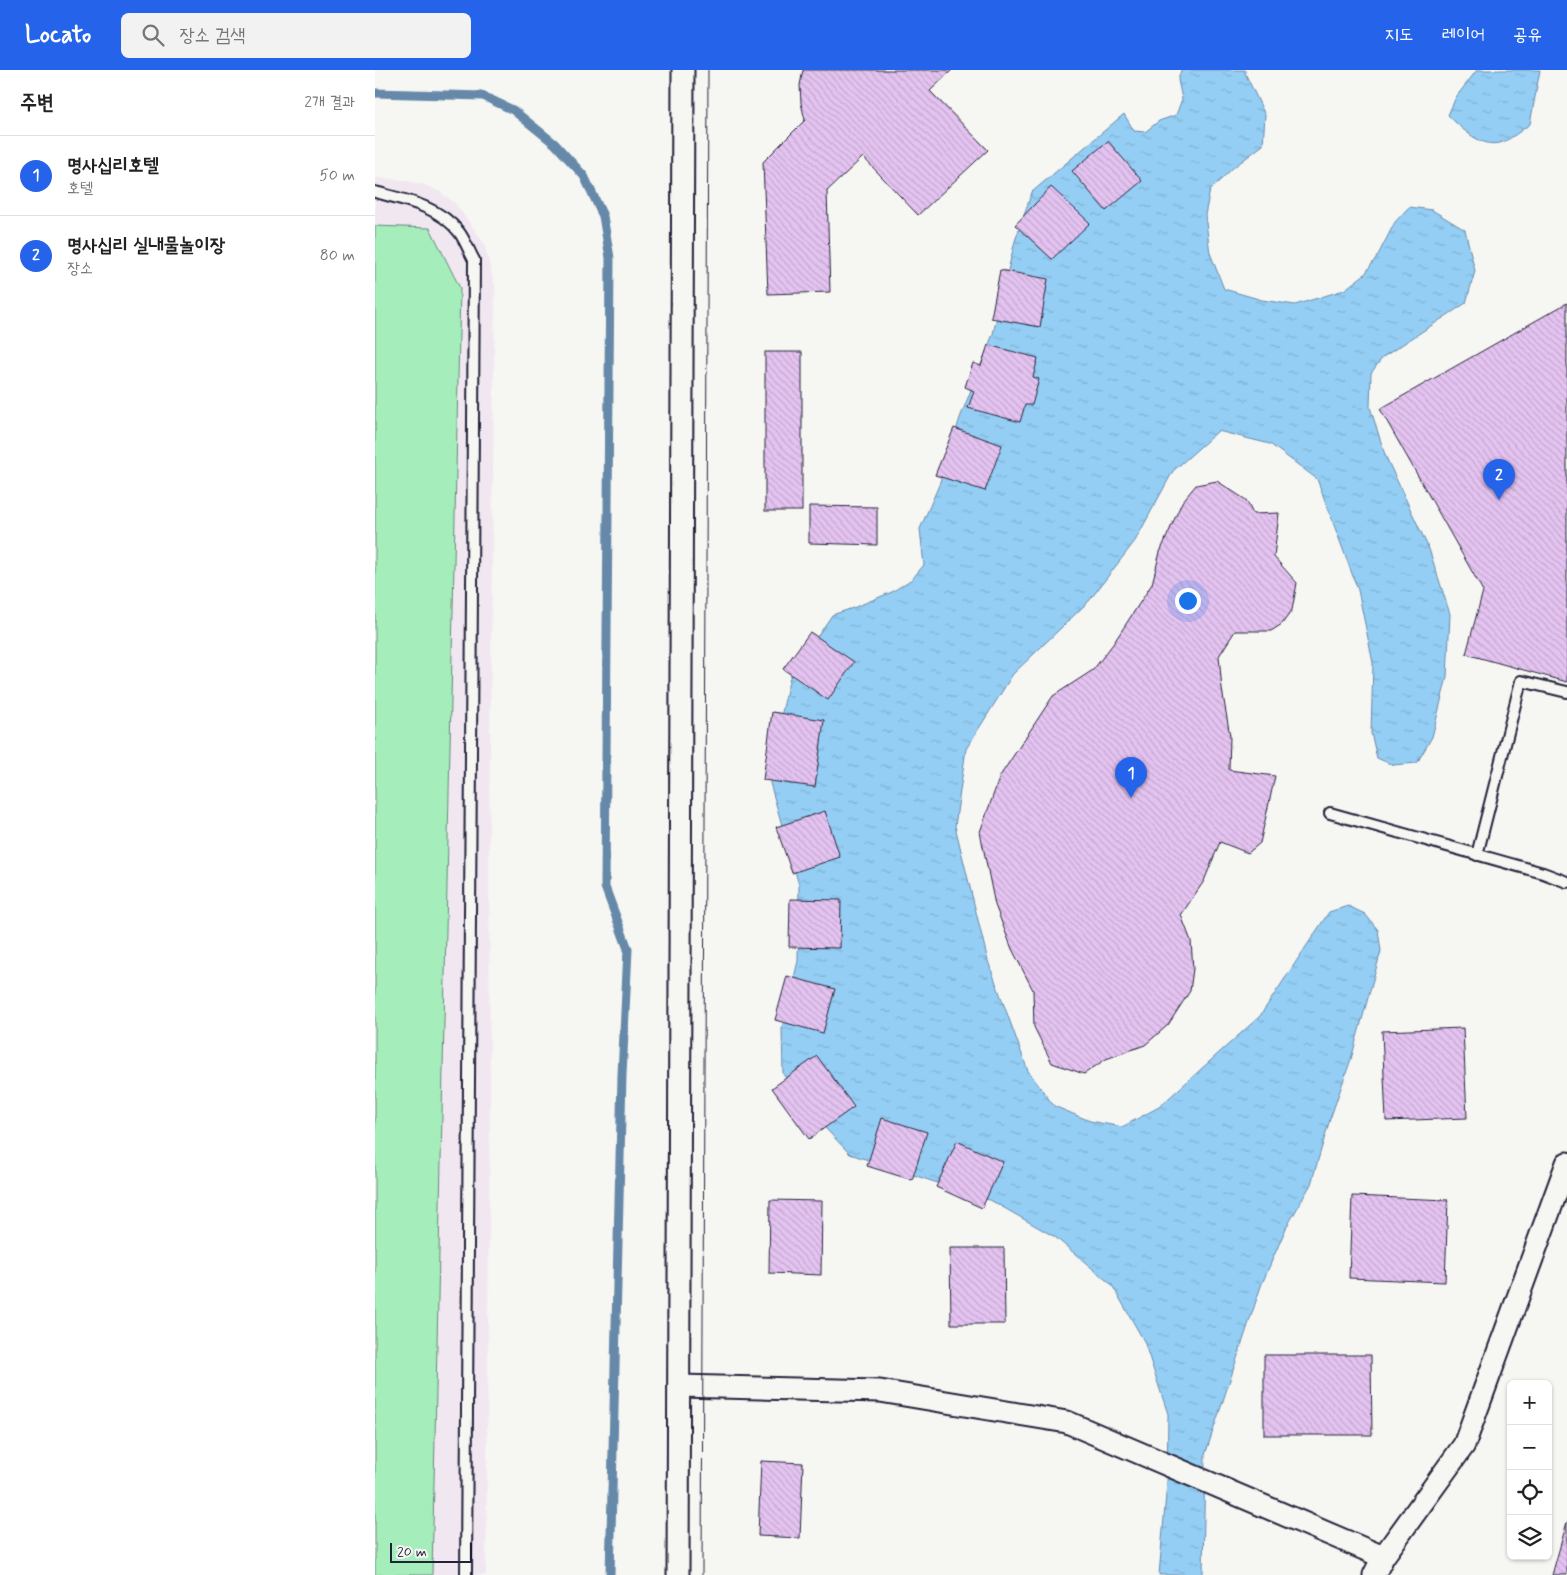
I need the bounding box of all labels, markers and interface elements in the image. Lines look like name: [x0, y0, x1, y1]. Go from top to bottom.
search box: [121, 13, 471, 58]
text: Locato: [25, 20, 91, 51]
icon: search: [139, 21, 167, 49]
text: 장소 검색: [179, 23, 246, 48]
text: 지도: [1385, 23, 1414, 47]
text: 레이어: [1442, 23, 1485, 47]
text: 공유: [1513, 23, 1542, 47]
text: 주변: [20, 89, 54, 117]
text: 2개 결과: [304, 92, 355, 113]
text: 명사십리호텔: [67, 153, 159, 178]
text: 1: [32, 165, 40, 186]
text: 50 m: [319, 165, 355, 186]
text: 호텔: [67, 178, 93, 199]
text: 명사십리 실내물놀이장: [67, 233, 225, 258]
text: 2: [32, 245, 40, 266]
text: 80 m: [320, 245, 355, 266]
text: 장소: [67, 258, 93, 279]
pin: 2: [1483, 459, 1515, 500]
your location: [1175, 588, 1201, 614]
pin: 1: [1115, 757, 1147, 798]
map controls: [1507, 1380, 1552, 1560]
button: +: [1507, 1380, 1552, 1425]
button: −: [1507, 1425, 1552, 1470]
button: locate: [1507, 1470, 1552, 1515]
button: layers: [1507, 1515, 1552, 1560]
scale bar: [390, 1540, 473, 1563]
text: 20 m: [397, 1543, 427, 1561]

